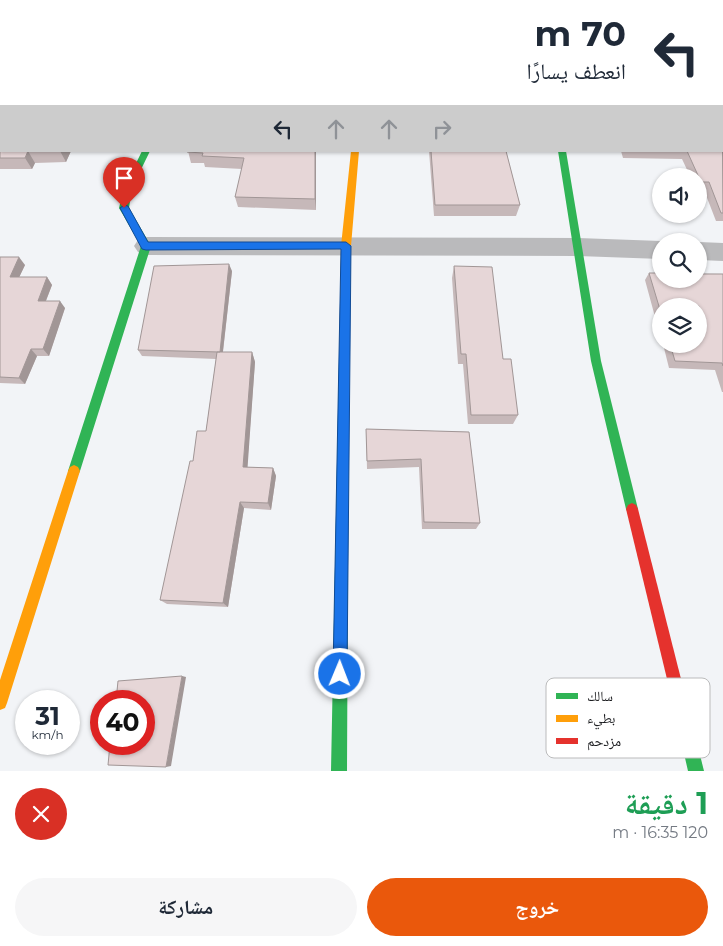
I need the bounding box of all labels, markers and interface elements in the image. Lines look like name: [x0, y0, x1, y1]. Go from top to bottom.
text: 70 m: [535, 12, 626, 55]
icon: left: [644, 20, 709, 85]
text: انعطف يسارًا: [527, 58, 626, 85]
icon: left: [269, 115, 297, 143]
icon: ahead: [322, 115, 350, 143]
icon: ahead: [375, 115, 403, 143]
icon: right: [428, 115, 456, 143]
pin: [103, 157, 145, 208]
icon: arrive: [110, 164, 138, 192]
map controls: [652, 168, 707, 353]
button: sound: [652, 168, 707, 223]
button: search: [652, 233, 707, 288]
button: layers: [652, 298, 707, 353]
position arrow: [313, 647, 365, 699]
legend: [546, 678, 710, 758]
text: سالك: [587, 687, 613, 705]
speed limit sign: 40: [90, 690, 155, 755]
text: 31: [35, 701, 60, 731]
text: بطيء: [587, 709, 616, 730]
text: km/h: [31, 727, 64, 742]
text: مزدحم: [587, 732, 621, 751]
text: 1 دقيقة: [625, 785, 708, 822]
button: close: [15, 788, 67, 840]
text: 120 m · 16:35: [612, 823, 708, 842]
button: مشاركة: [15, 878, 357, 936]
button: خروج: [367, 878, 708, 936]

